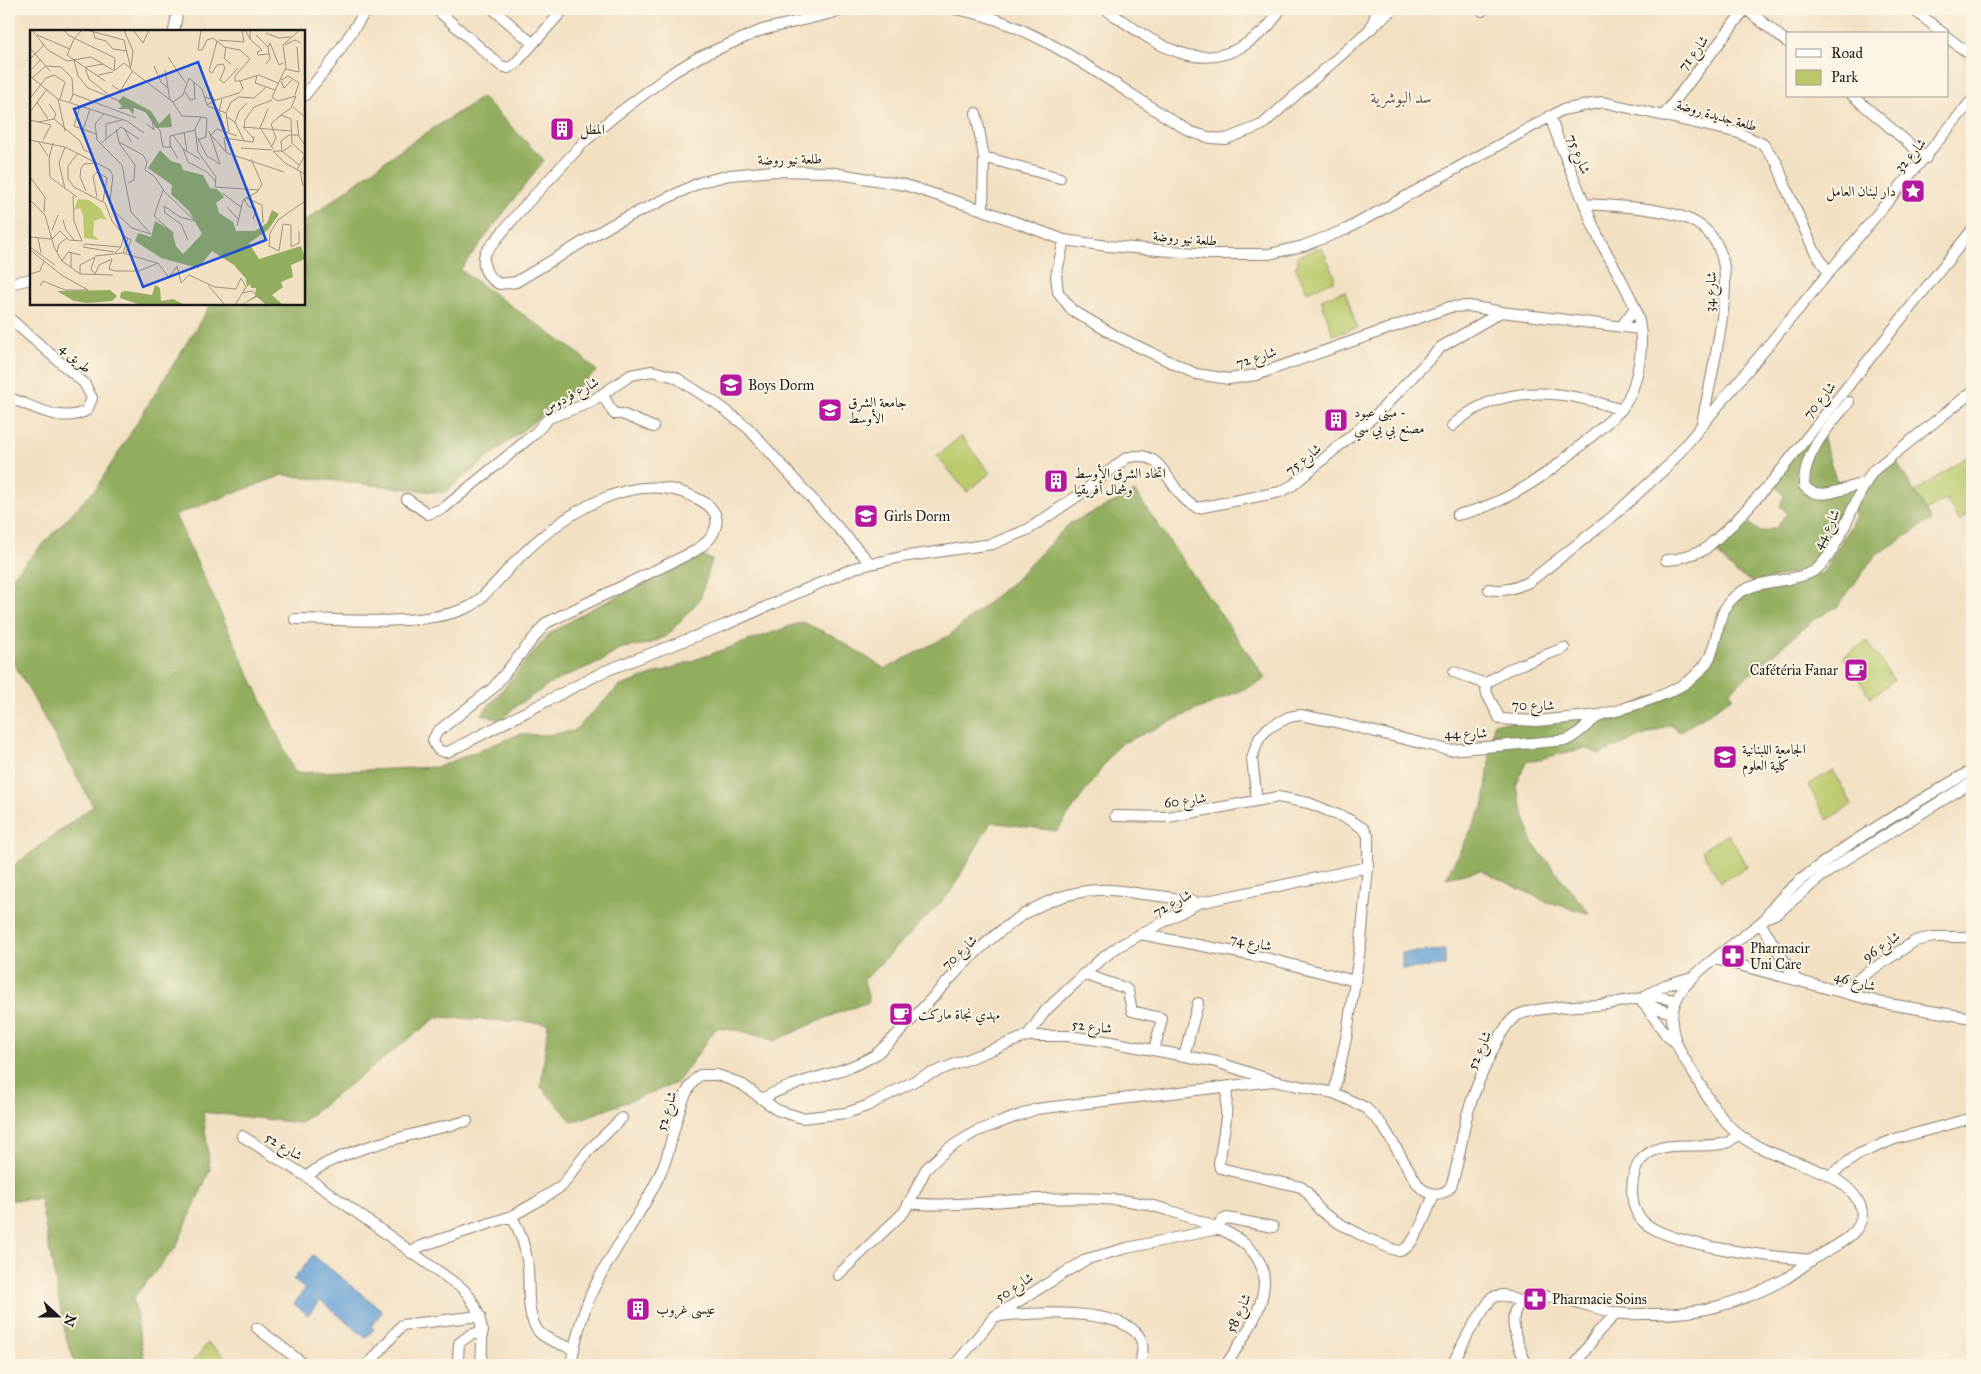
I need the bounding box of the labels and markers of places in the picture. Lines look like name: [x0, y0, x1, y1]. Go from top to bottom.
building icon: المطل: [549, 116, 575, 142]
place label: المطل: [580, 121, 605, 140]
place icon: دار لبنان العامل: [1900, 178, 1926, 204]
place label: دار لبنان العامل: [1826, 183, 1896, 202]
school or university icon: Boys Dorm: [718, 372, 744, 398]
place label: Boys Dorm: [748, 377, 814, 394]
place label: جامعة الشرق الأوسط: [848, 394, 907, 427]
school or university icon: جامعة الشرق الأوسط: [817, 397, 843, 423]
place label: مبنى عبود - مصنع بي بي سي: [1354, 404, 1425, 442]
building icon: مبنى عبود - مصنع بي بي سي: [1323, 407, 1349, 433]
place label: اتحاد الشرق الأوسط وشمال أفريقيا: [1074, 463, 1166, 498]
building icon: اتحاد الشرق الأوسط وشمال أفريقيا: [1043, 468, 1069, 494]
school or university icon: Girls Dorm: [853, 503, 879, 529]
place label: Girls Dorm: [884, 508, 951, 525]
cafe icon: Cafétéria Fanar: [1843, 657, 1869, 683]
place label: Cafétéria Fanar: [1750, 662, 1839, 679]
place label: الجامعة اللبنانية كلّية العلوم: [1742, 741, 1806, 778]
school or university icon: الجامعة اللبنانية كلّية العلوم: [1712, 744, 1738, 770]
place label: Pharmacir Uni Care: [1750, 940, 1810, 973]
pharmacy icon: Pharmacir Uni Care: [1720, 943, 1746, 969]
cafe icon: مهدي نجاة ماركت: [888, 1001, 914, 1027]
place label: مهدي نجاة ماركت: [918, 1006, 1000, 1026]
pharmacy icon: Pharmacie Soins: [1522, 1286, 1548, 1312]
place label: Pharmacie Soins: [1552, 1291, 1647, 1308]
building icon: عيسى غروب: [625, 1296, 651, 1322]
place label: عيسى غروب: [656, 1301, 715, 1319]

